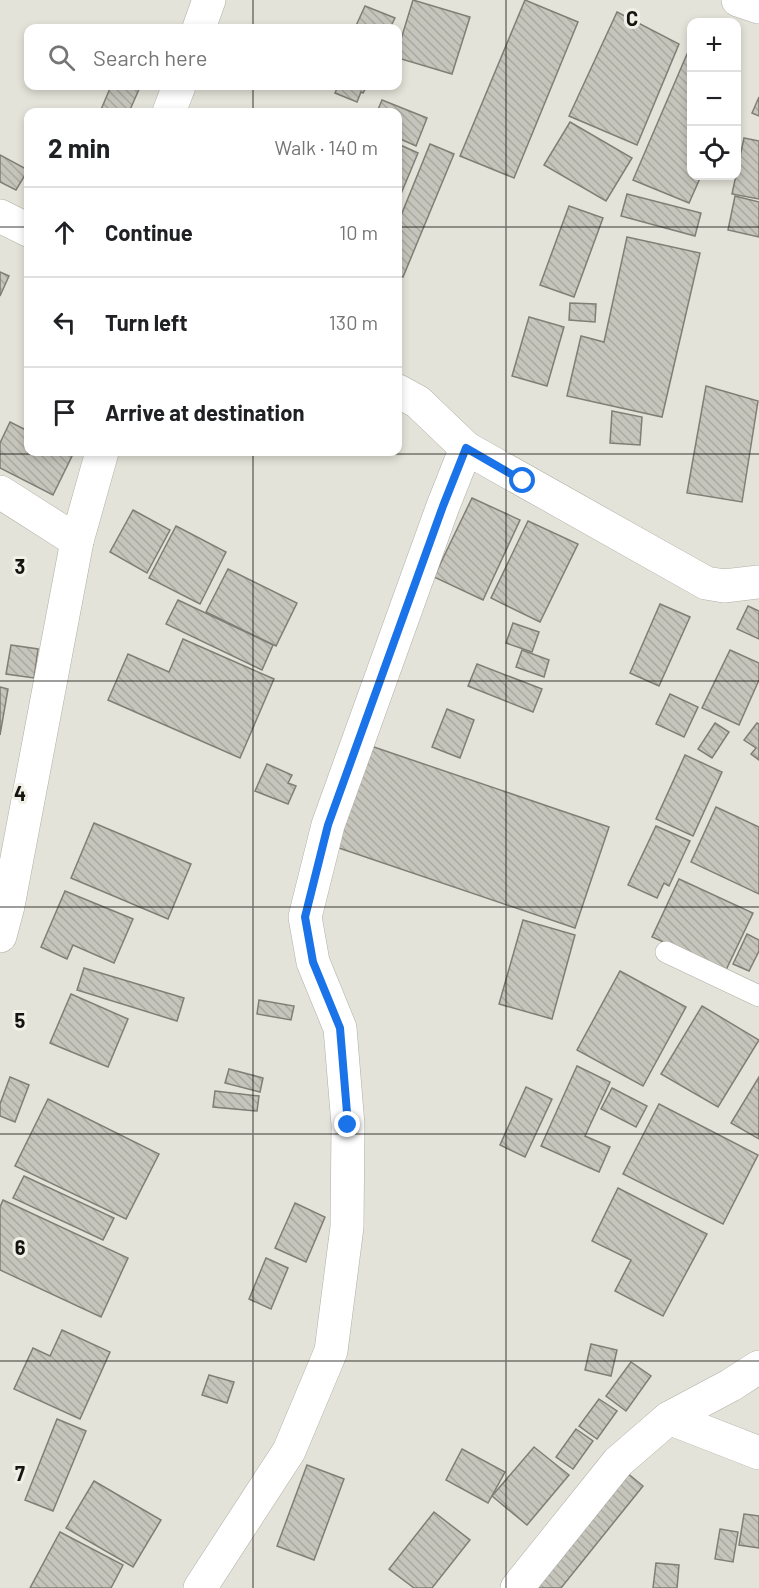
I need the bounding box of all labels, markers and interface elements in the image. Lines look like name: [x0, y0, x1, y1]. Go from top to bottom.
text: C: [626, 6, 638, 30]
map controls: [687, 18, 741, 180]
button: +: [687, 18, 741, 72]
search box: [24, 24, 402, 90]
icon: search: [45, 41, 78, 74]
text: Search here: [93, 44, 207, 70]
button: −: [687, 72, 741, 126]
button: locate: [687, 126, 741, 180]
text: 2 min: [48, 132, 110, 163]
text: Walk · 140 m: [274, 135, 378, 159]
icon: ahead: [48, 216, 81, 249]
text: Continue: [105, 219, 193, 245]
text: 10 m: [339, 220, 378, 244]
icon: left: [48, 306, 81, 339]
text: Turn left: [105, 309, 188, 335]
text: 130 m: [329, 310, 378, 334]
icon: arrive: [48, 396, 81, 429]
text: Arrive at destination: [105, 399, 304, 425]
route start: [509, 467, 535, 493]
text: 3: [15, 554, 25, 578]
text: 4: [14, 781, 26, 805]
text: 5: [15, 1008, 26, 1032]
route end: [334, 1111, 360, 1137]
text: 6: [15, 1235, 26, 1259]
text: 7: [15, 1461, 25, 1485]

